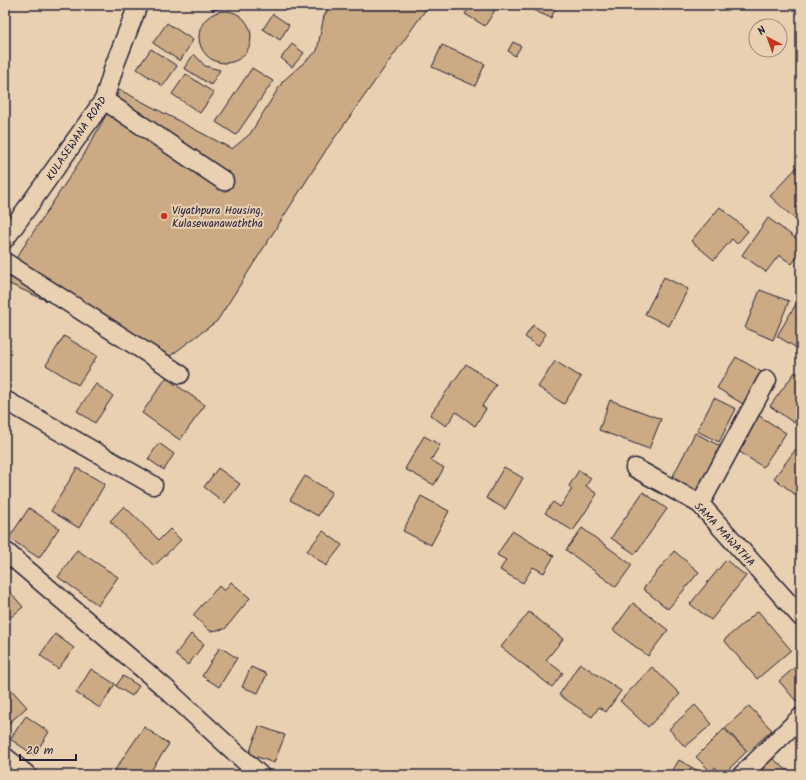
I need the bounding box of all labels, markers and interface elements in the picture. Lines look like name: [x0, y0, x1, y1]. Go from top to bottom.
north arrow: [748, 18, 788, 58]
text: N: [754, 22, 771, 40]
street label: KULASEWANA ROAD: [42, 93, 112, 185]
place label: Viyathpura Housing, Kulasewanawaththa: [172, 202, 263, 233]
marker: Viyathpura Housing, Kulasewanawaththa: [159, 211, 169, 221]
street label: SAMA MAWATHA: [689, 498, 759, 571]
scale bar: [20, 736, 76, 762]
text: 20 m: [26, 741, 54, 760]

